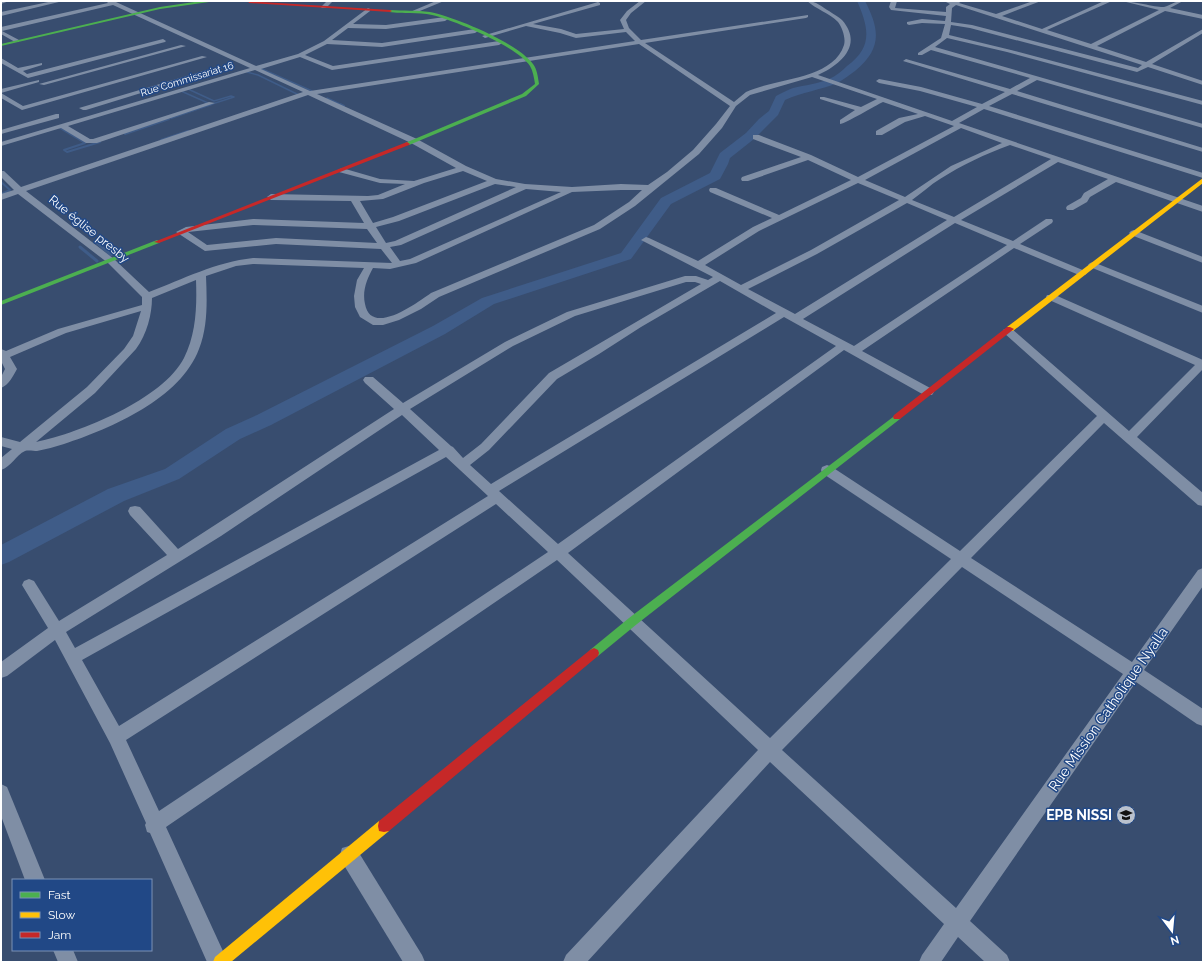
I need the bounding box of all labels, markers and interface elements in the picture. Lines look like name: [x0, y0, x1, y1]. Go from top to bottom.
street label: Rue Commissariat 16: [139, 60, 235, 98]
street label: Rue église presby: [46, 192, 132, 266]
street label: Rue Mission Catholique Nyalla: [1045, 624, 1171, 794]
school or university icon: EPB NISSI: [1115, 804, 1137, 826]
place label: EPB NISSI: [1046, 807, 1112, 823]
legend: [12, 879, 152, 951]
text: Fast: [48, 888, 71, 902]
text: Slow: [48, 908, 75, 922]
north arrow: [1152, 911, 1192, 951]
text: Jam: [48, 928, 71, 942]
text: N: [1169, 933, 1180, 948]

